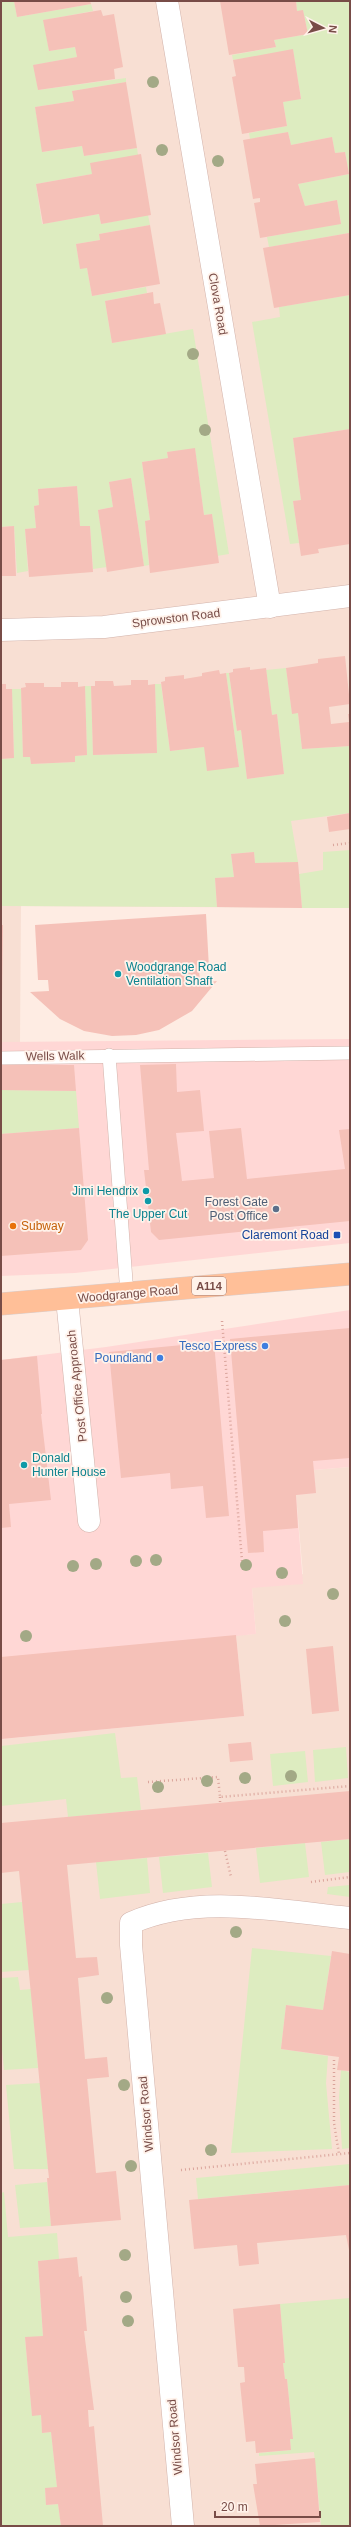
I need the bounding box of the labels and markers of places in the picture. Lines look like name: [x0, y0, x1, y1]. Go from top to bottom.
place label: Woodgrange Road Ventilation Shaft: [126, 960, 227, 988]
marker: Woodgrange Road Ventilation Shaft: [113, 969, 123, 979]
place label: Jimi Hendrix: [72, 1184, 138, 1198]
marker: Jimi Hendrix: [141, 1186, 151, 1196]
place label: Forest Gate Post Office: [205, 1195, 268, 1223]
marker: The Upper Cut: [143, 1196, 153, 1206]
marker: Forest Gate Post Office: [271, 1204, 281, 1214]
place label: The Upper Cut: [109, 1207, 188, 1221]
place label: Subway: [21, 1219, 64, 1233]
marker: Subway: [8, 1221, 18, 1231]
place label: Claremont Road: [242, 1228, 329, 1242]
marker: Claremont Road: [332, 1230, 342, 1240]
place label: Tesco Express: [179, 1339, 257, 1353]
marker: Tesco Express: [260, 1341, 270, 1351]
place label: Poundland: [95, 1351, 152, 1365]
marker: Poundland: [155, 1353, 165, 1363]
place label: Donald Hunter House: [32, 1451, 106, 1479]
marker: Donald Hunter House: [19, 1460, 29, 1470]

